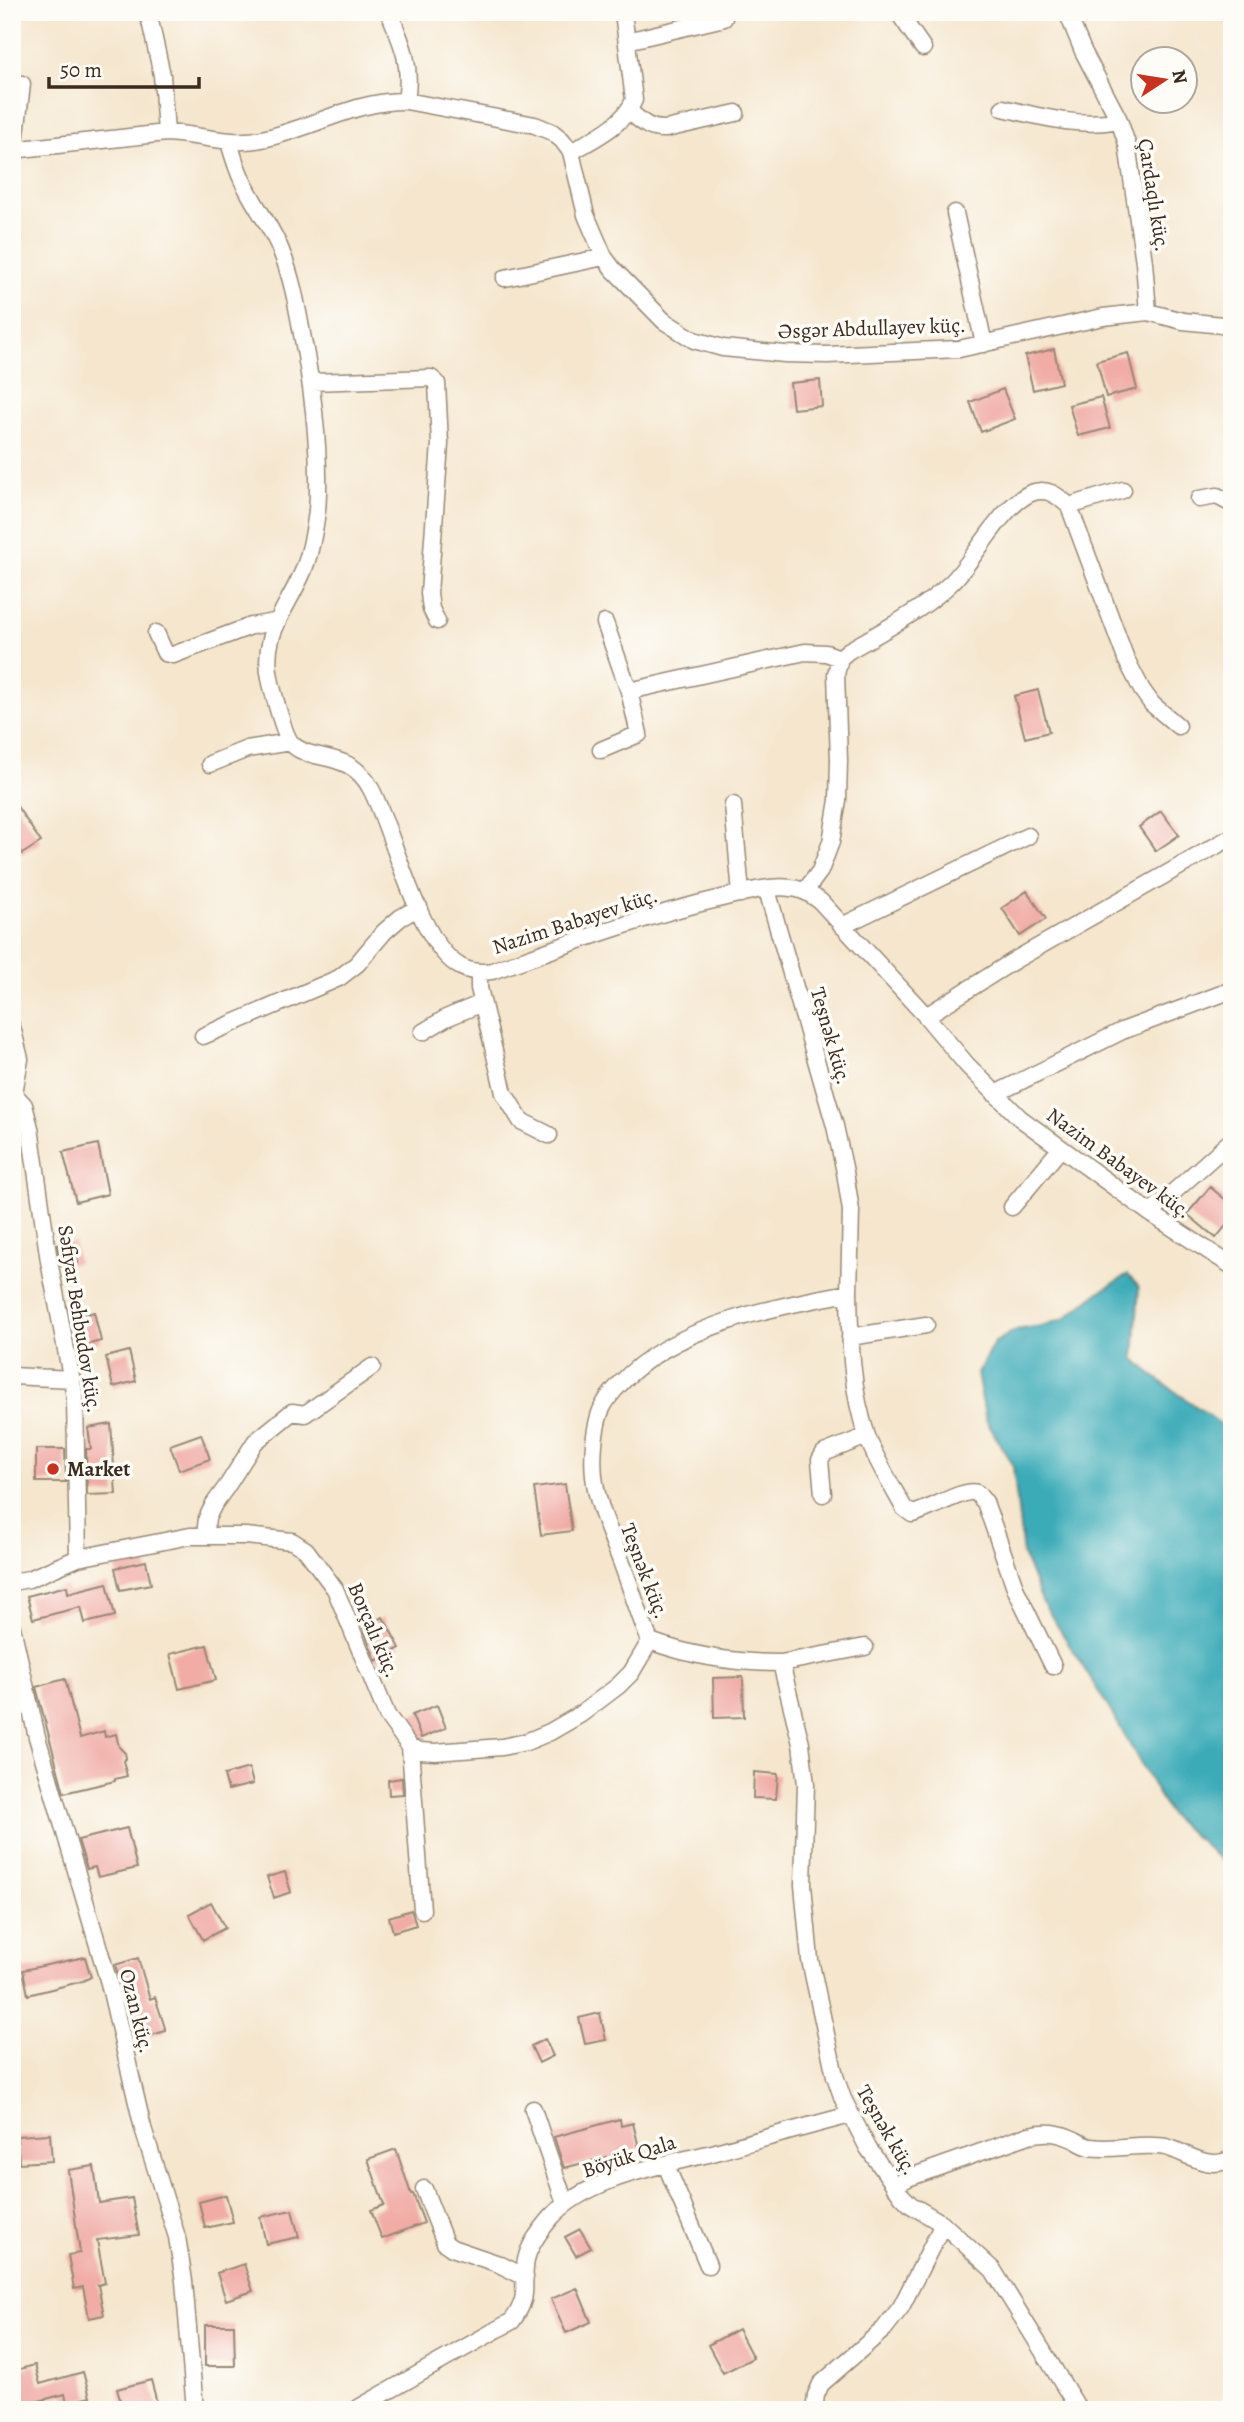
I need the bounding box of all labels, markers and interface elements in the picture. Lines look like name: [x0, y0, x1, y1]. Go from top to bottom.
scale bar: [49, 46, 200, 90]
north arrow: [1128, 46, 1198, 116]
text: 50 m: [60, 56, 102, 84]
text: N: [1165, 67, 1194, 86]
street label: Çardaqlı küç.: [1131, 136, 1177, 254]
street label: Əsgər Abdullayev küç.: [778, 311, 966, 345]
street label: Nazim Babayev küç.: [489, 881, 661, 961]
street label: Teşnək küç.: [804, 984, 858, 1088]
street label: Nazim Babayev küç.: [1041, 1101, 1197, 1225]
street label: Səfiyar Behbudov küç.: [51, 1223, 109, 1415]
place label: Market: [67, 1455, 130, 1483]
marker: Market: [45, 1461, 61, 1477]
street label: Teşnək küç.: [614, 1519, 676, 1623]
street label: Borçalı küç.: [341, 1578, 407, 1682]
street label: Ozan küç.: [113, 1966, 161, 2056]
street label: Teşnək küç.: [850, 2080, 924, 2180]
street label: Böyük Qala: [578, 2128, 680, 2184]

